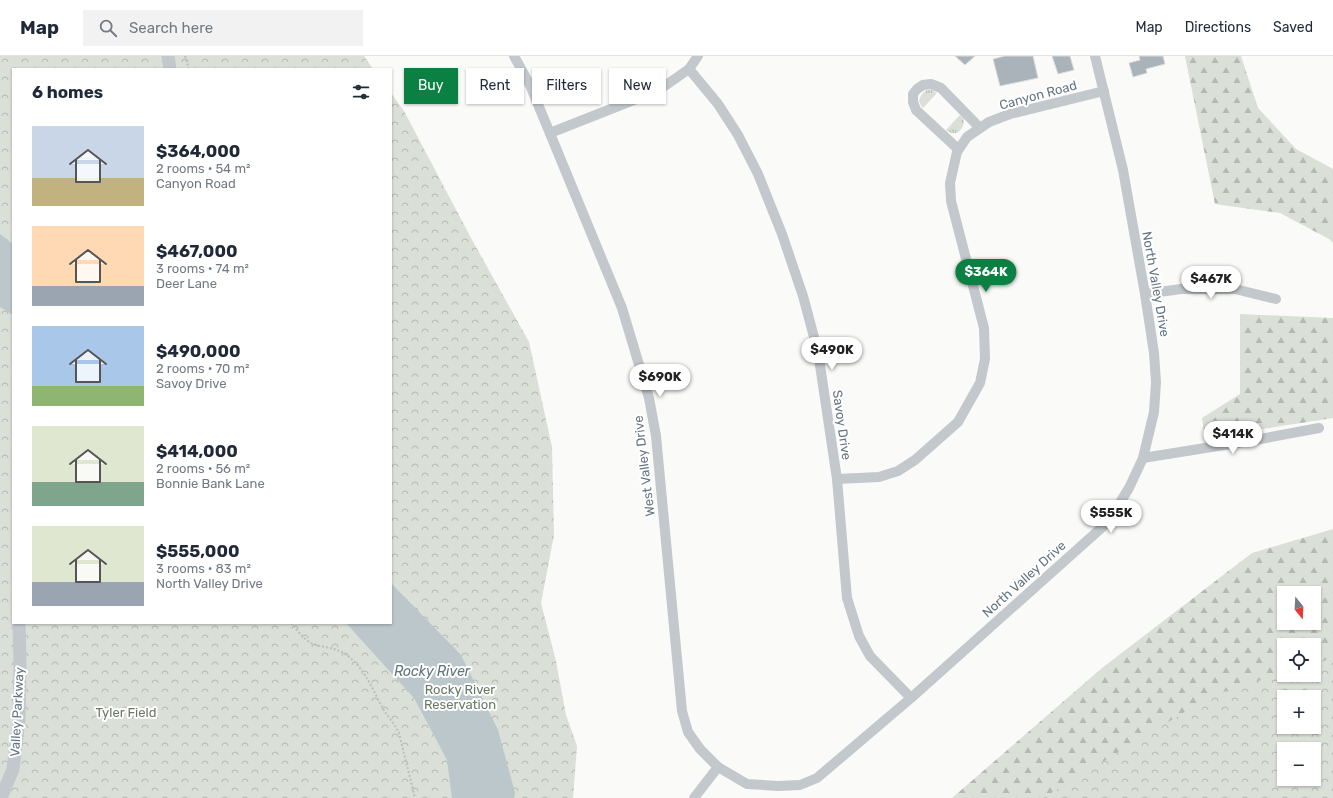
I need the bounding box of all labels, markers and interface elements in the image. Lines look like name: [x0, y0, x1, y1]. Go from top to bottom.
search box: [83, 10, 363, 46]
text: Map: [20, 16, 59, 39]
icon: search: [97, 17, 119, 39]
text: Search here: [129, 19, 213, 37]
text: Map: [1136, 19, 1163, 36]
text: Directions: [1185, 19, 1251, 36]
text: Saved: [1273, 19, 1313, 36]
chip: Buy: [404, 68, 458, 104]
chip: Rent: [466, 68, 524, 104]
chip: Filters: [532, 68, 601, 104]
chip: New: [609, 68, 666, 104]
street label: Canyon Road: [998, 77, 1078, 113]
icon: filters: [350, 81, 372, 103]
text: 6 homes: [32, 82, 103, 102]
text: $364,000: [156, 141, 240, 161]
icon: home: [64, 142, 112, 190]
text: 2 rooms · 54 m²: [156, 161, 250, 176]
text: Canyon Road: [156, 176, 236, 191]
street label: North Valley Drive: [1139, 230, 1173, 338]
text: $467,000: [156, 241, 238, 261]
icon: home: [64, 242, 112, 290]
pin: $364K: [958, 259, 1014, 293]
text: 3 rooms · 74 m²: [156, 261, 249, 276]
text: $364K: [964, 264, 1008, 279]
pin: $467K: [1183, 266, 1239, 300]
text: $467K: [1190, 271, 1232, 286]
text: Deer Lane: [156, 276, 217, 291]
pin: $490K: [804, 337, 860, 371]
text: $490,000: [156, 341, 241, 361]
icon: home: [64, 342, 112, 390]
text: $490K: [810, 342, 854, 357]
text: 2 rooms · 70 m²: [156, 361, 250, 376]
pin: $690K: [632, 364, 688, 398]
text: $690K: [639, 369, 681, 384]
text: Savoy Drive: [156, 376, 227, 391]
street label: Savoy Drive: [830, 389, 854, 461]
street label: West Valley Drive: [630, 415, 658, 517]
pin: $414K: [1205, 421, 1261, 455]
text: $414K: [1212, 426, 1254, 441]
text: $414,000: [156, 441, 238, 461]
icon: home: [64, 442, 112, 490]
text: 2 rooms · 56 m²: [156, 461, 250, 476]
text: Bonnie Bank Lane: [156, 476, 265, 491]
pin: $555K: [1083, 500, 1139, 534]
text: $555K: [1090, 505, 1132, 520]
street label: North Valley Drive: [979, 538, 1069, 620]
text: $555,000: [156, 541, 240, 561]
icon: home: [64, 542, 112, 590]
text: 3 rooms · 83 m²: [156, 561, 251, 576]
text: North Valley Drive: [156, 576, 263, 591]
north arrow: [1277, 586, 1321, 630]
map controls: [1277, 586, 1321, 786]
button: locate: [1277, 638, 1321, 682]
water label: Rocky River: [394, 663, 471, 680]
street label: Valley Parkway: [7, 667, 27, 757]
park label: Rocky River Reservation: [424, 682, 496, 712]
button: +: [1277, 690, 1321, 734]
park label: Tyler Field: [96, 705, 156, 720]
button: −: [1277, 742, 1321, 786]

